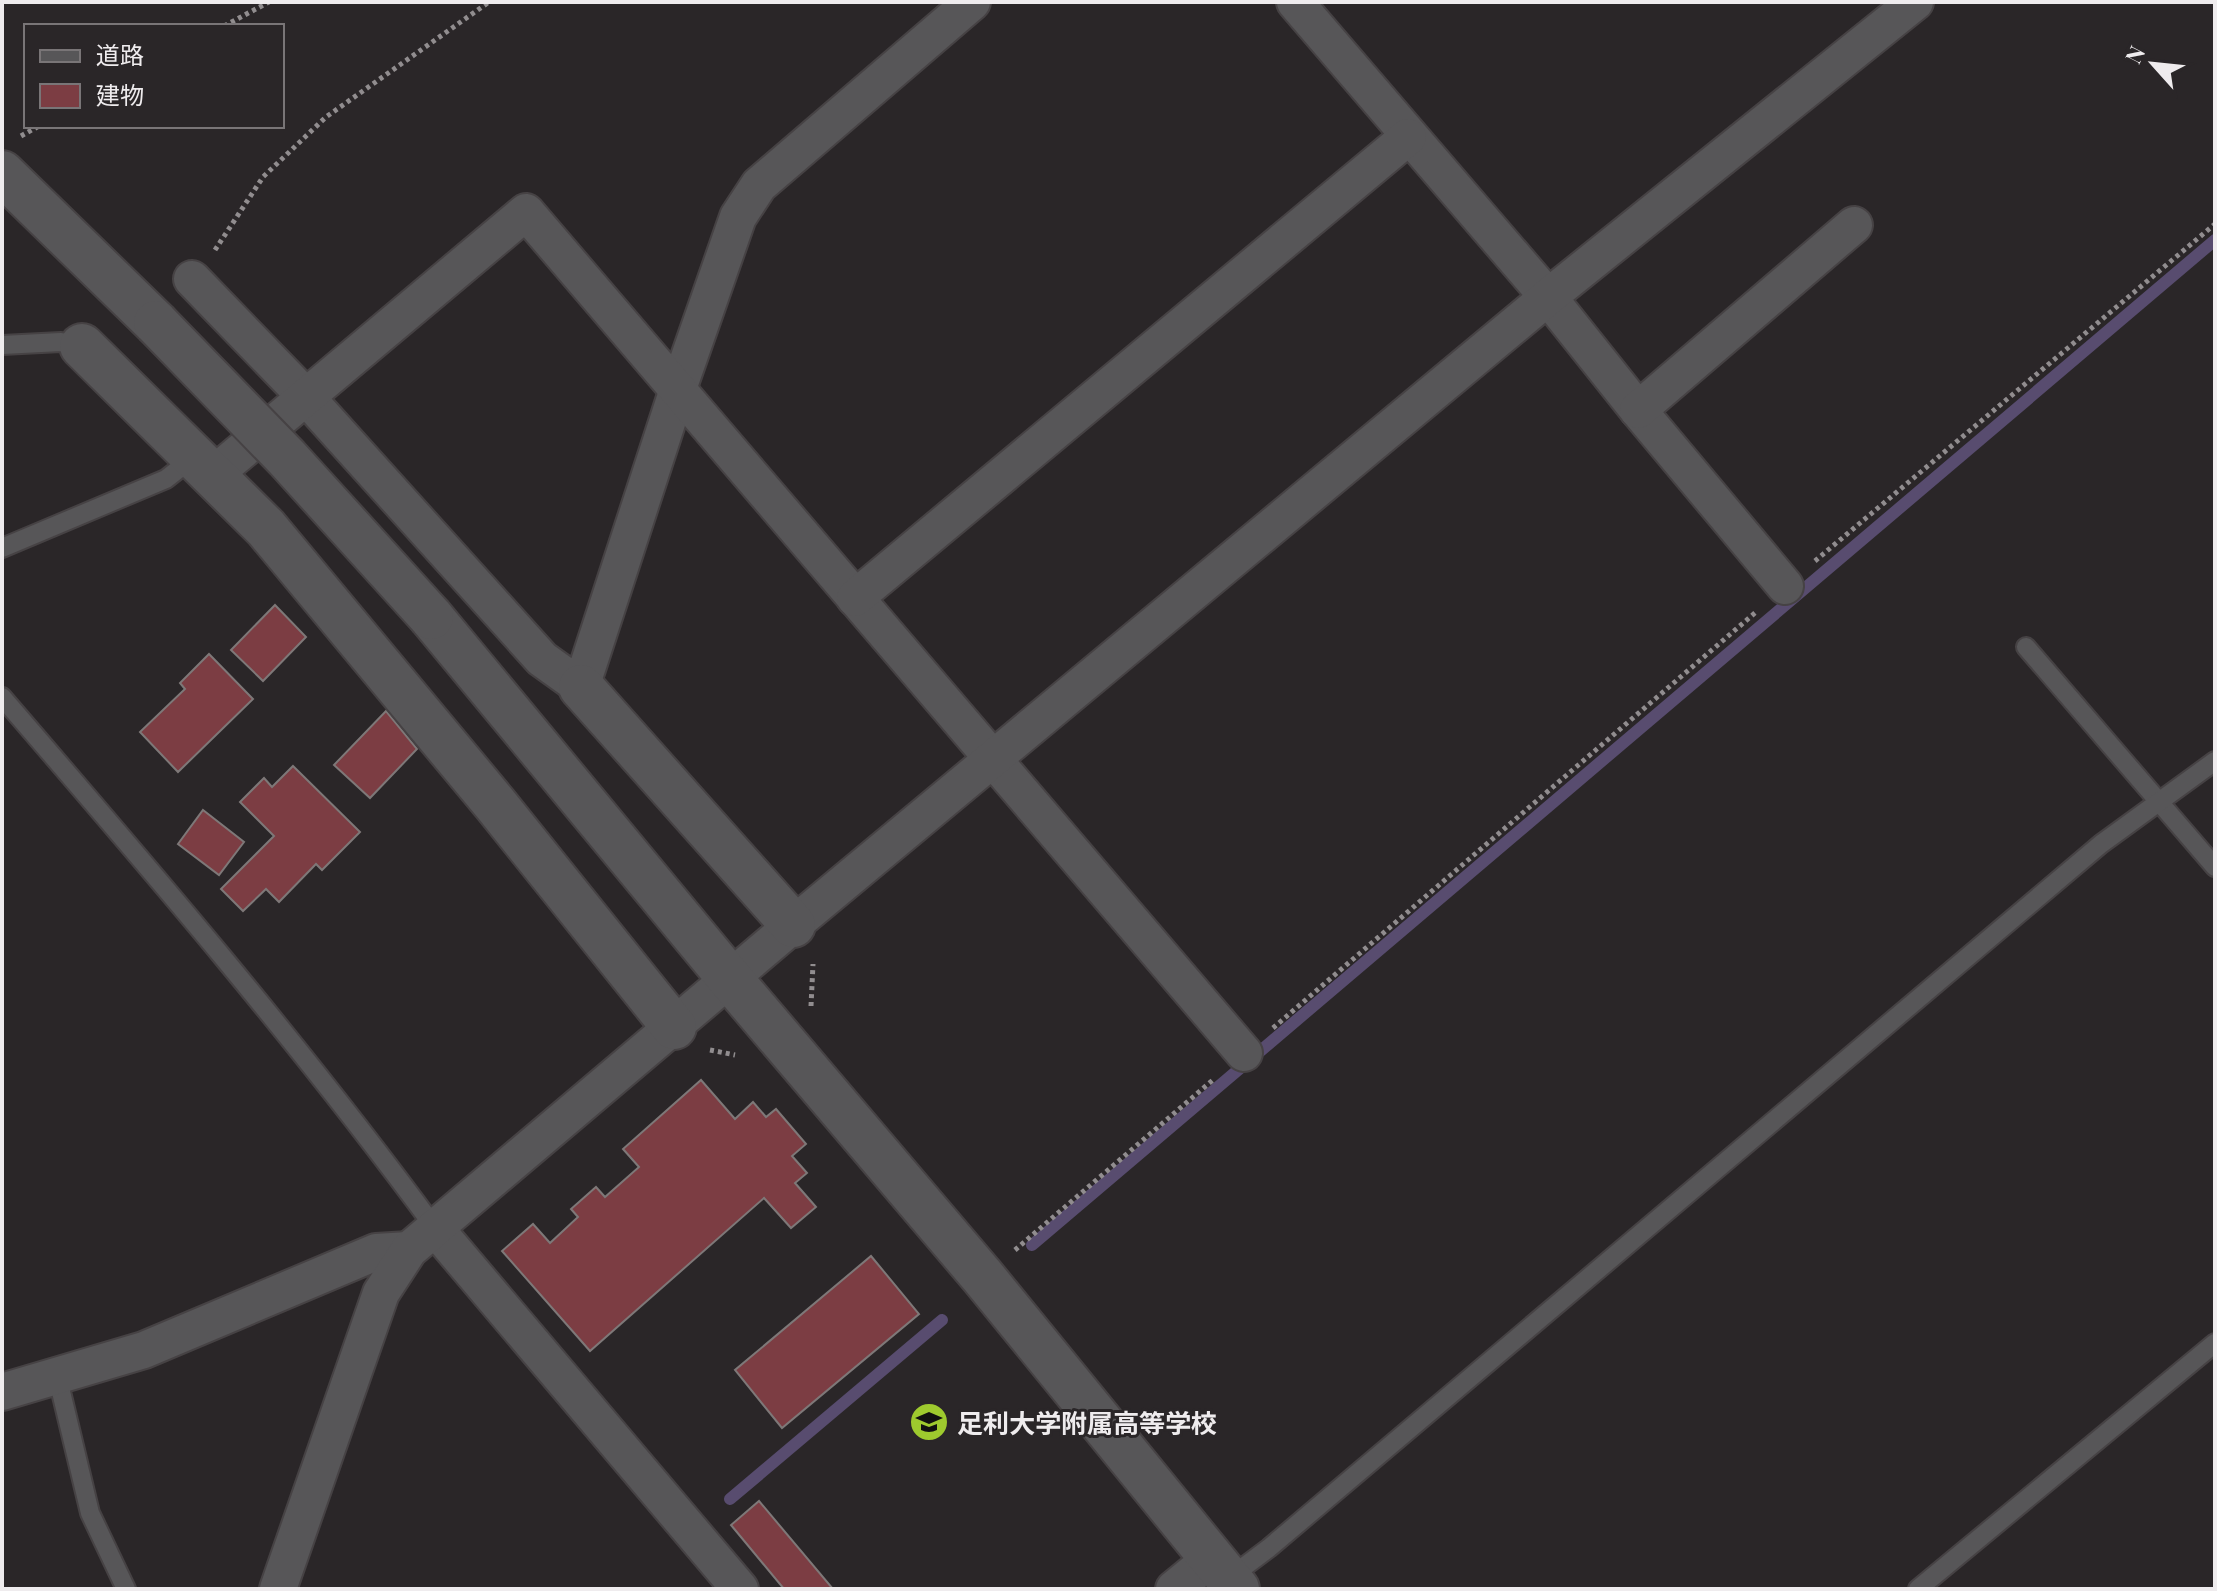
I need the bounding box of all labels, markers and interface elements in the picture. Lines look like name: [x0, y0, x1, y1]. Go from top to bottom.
legend: [24, 24, 284, 128]
north arrow: [2113, 24, 2193, 104]
text: 道路: [96, 38, 144, 70]
text: N: [2117, 40, 2151, 68]
text: 建物: [96, 78, 144, 110]
school or university icon: 足利大学附属高等学校: [908, 1401, 950, 1443]
place label: 足利大学附属高等学校: [957, 1405, 1217, 1440]

